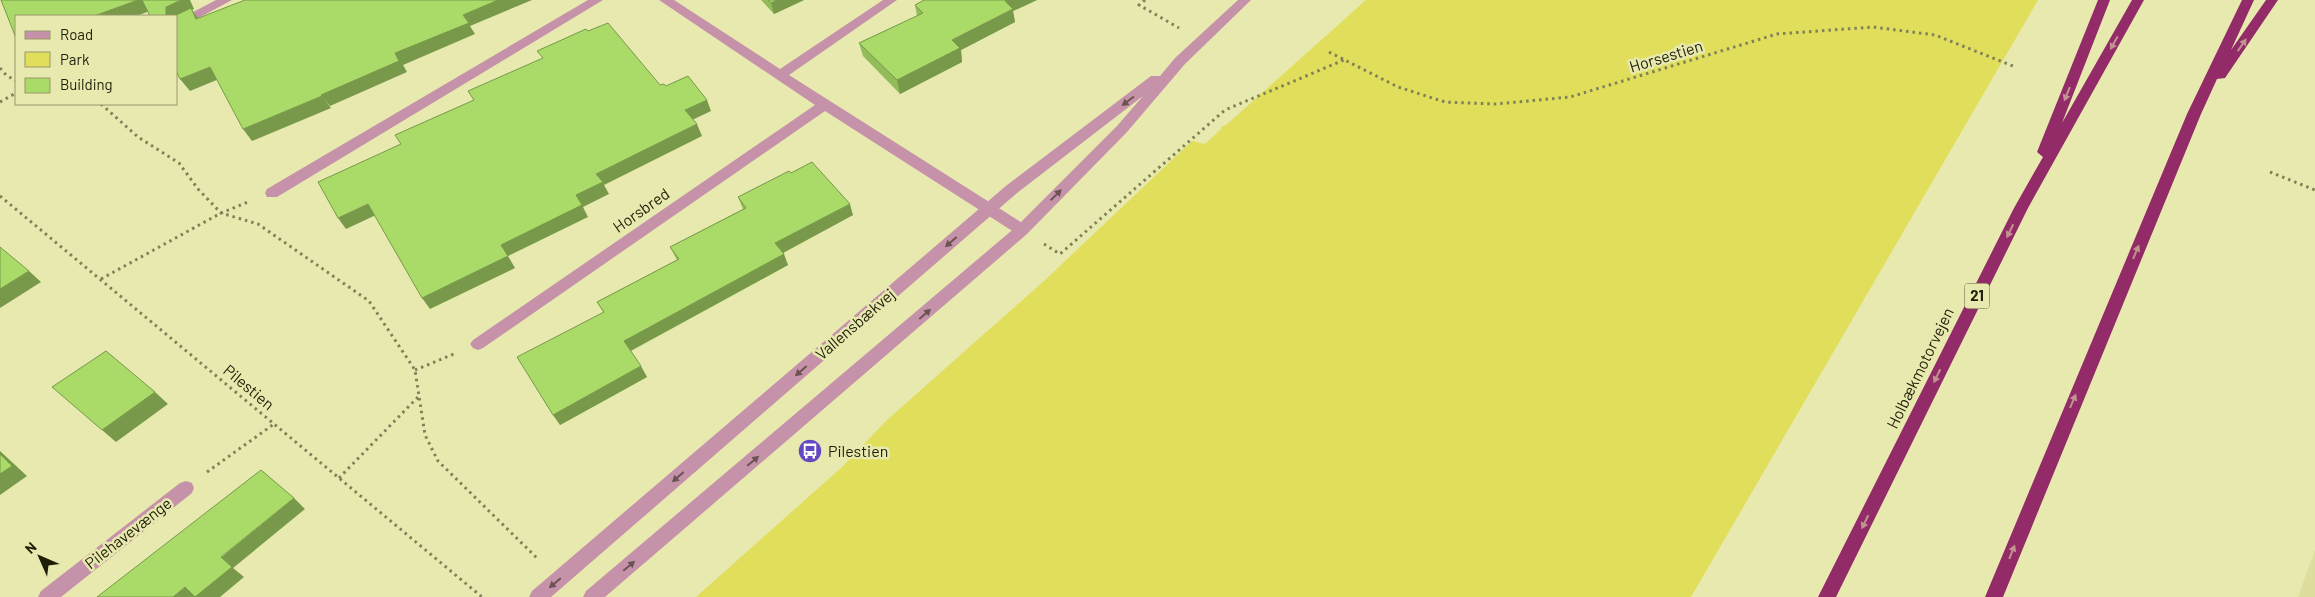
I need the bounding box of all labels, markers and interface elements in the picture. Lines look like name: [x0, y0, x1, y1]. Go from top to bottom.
legend: [15, 15, 178, 105]
text: Road: [60, 25, 93, 43]
street label: Horsestien: [1627, 35, 1705, 76]
one-way arrow: [2110, 35, 2118, 50]
one-way arrow: [2237, 38, 2247, 52]
text: Park: [60, 50, 90, 68]
text: Building: [60, 75, 113, 93]
one-way arrow: [2062, 87, 2070, 101]
one-way arrow: [1121, 96, 1135, 106]
street label: Horsbred: [609, 183, 673, 236]
one-way arrow: [1050, 190, 1062, 202]
one-way arrow: [2006, 223, 2014, 238]
one-way arrow: [945, 236, 958, 247]
one-way arrow: [2133, 244, 2141, 259]
street label: Vallensbækvej: [811, 284, 898, 363]
road number: 21: [1964, 284, 1990, 308]
street label: Holbækmotorvejen: [1882, 304, 1957, 431]
one-way arrow: [919, 309, 932, 320]
street label: Pilestien: [220, 360, 279, 413]
one-way arrow: [795, 365, 808, 376]
one-way arrow: [1933, 369, 1941, 383]
one-way arrow: [2070, 394, 2078, 409]
bus stop icon: Pilestien: [797, 438, 823, 464]
place label: Pilestien: [828, 441, 888, 460]
one-way arrow: [747, 455, 760, 466]
one-way arrow: [672, 471, 685, 482]
street label: Pilehavevænge: [81, 493, 175, 572]
one-way arrow: [1861, 514, 1869, 529]
north arrow: [15, 532, 65, 582]
text: N: [21, 538, 40, 557]
one-way arrow: [2008, 545, 2016, 559]
one-way arrow: [623, 560, 636, 571]
one-way arrow: [549, 577, 562, 588]

